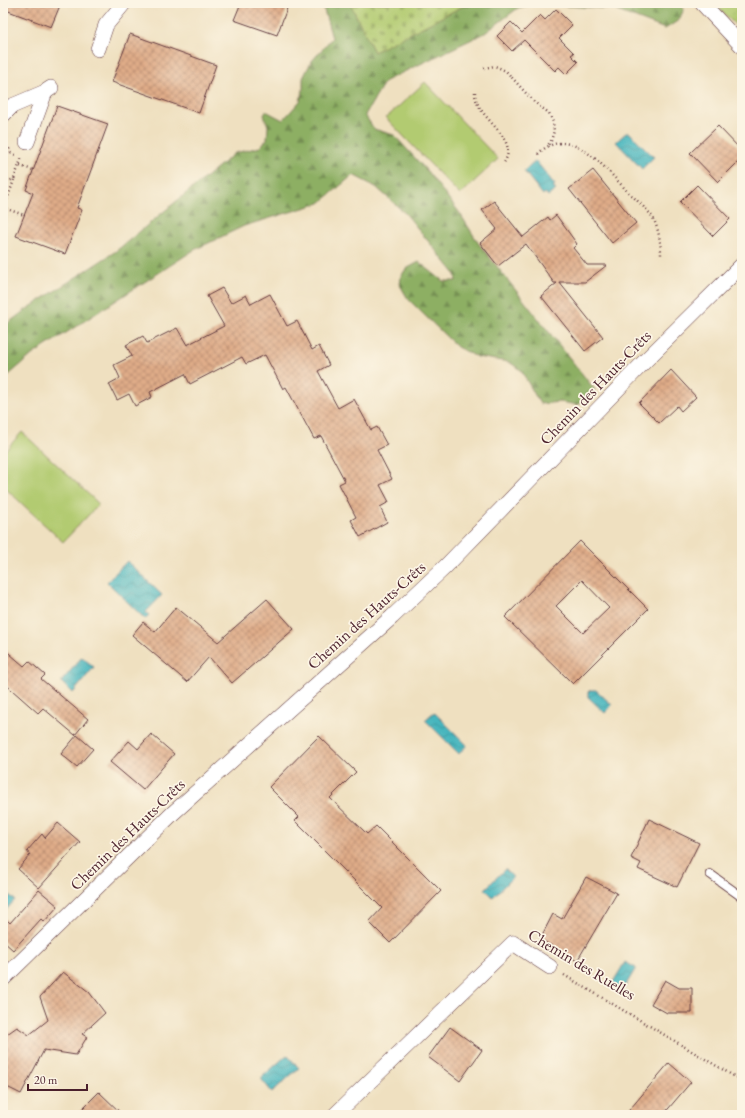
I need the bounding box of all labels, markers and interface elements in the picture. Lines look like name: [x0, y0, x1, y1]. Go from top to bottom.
street label: Chemin des Hauts-Crêts: [535, 325, 656, 449]
street label: Chemin des Hauts-Crêts: [303, 557, 430, 674]
street label: Chemin des Hauts-Crêts: [65, 774, 189, 895]
street label: Chemin des Ruelles: [524, 924, 639, 1005]
scale bar: [28, 1066, 87, 1092]
text: 20 m: [34, 1072, 58, 1088]

